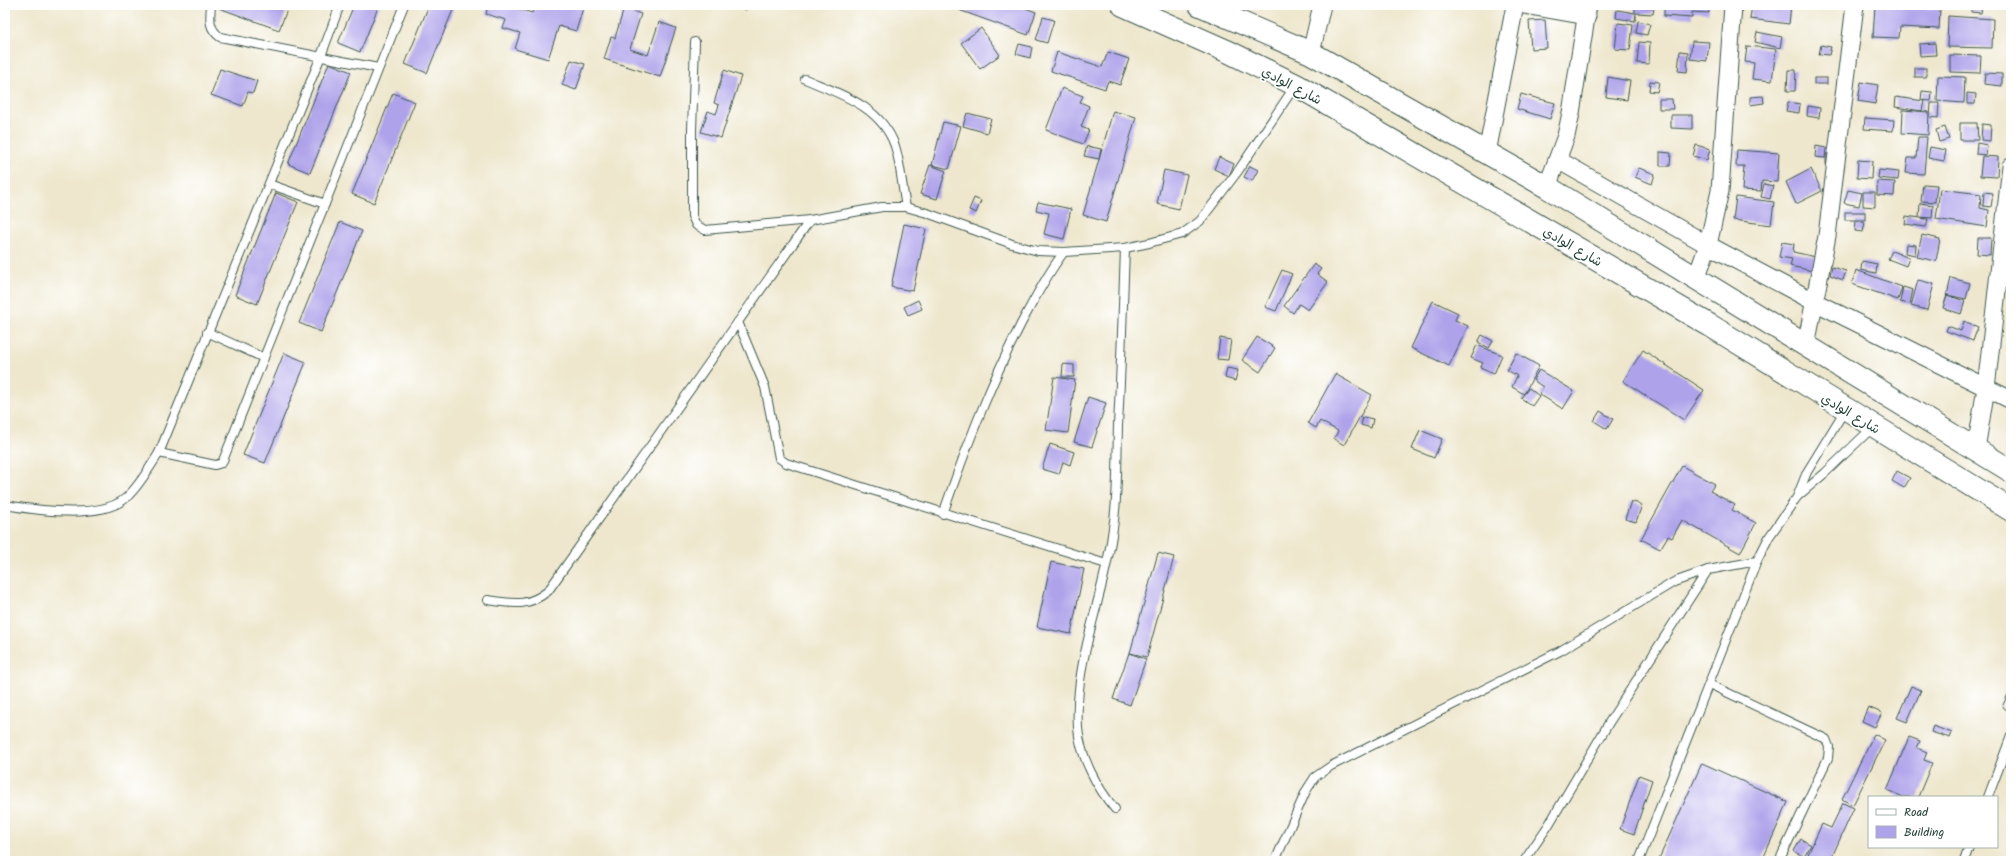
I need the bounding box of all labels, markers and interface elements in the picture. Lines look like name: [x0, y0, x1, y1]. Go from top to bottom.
street label: شارع الوادي: [1257, 62, 1325, 111]
street label: شارع الوادي: [1539, 222, 1606, 273]
street label: شارع الوادي: [1817, 388, 1884, 440]
legend: [1868, 796, 1998, 848]
text: Road: [1904, 803, 1929, 822]
text: Building: [1904, 823, 1944, 842]

